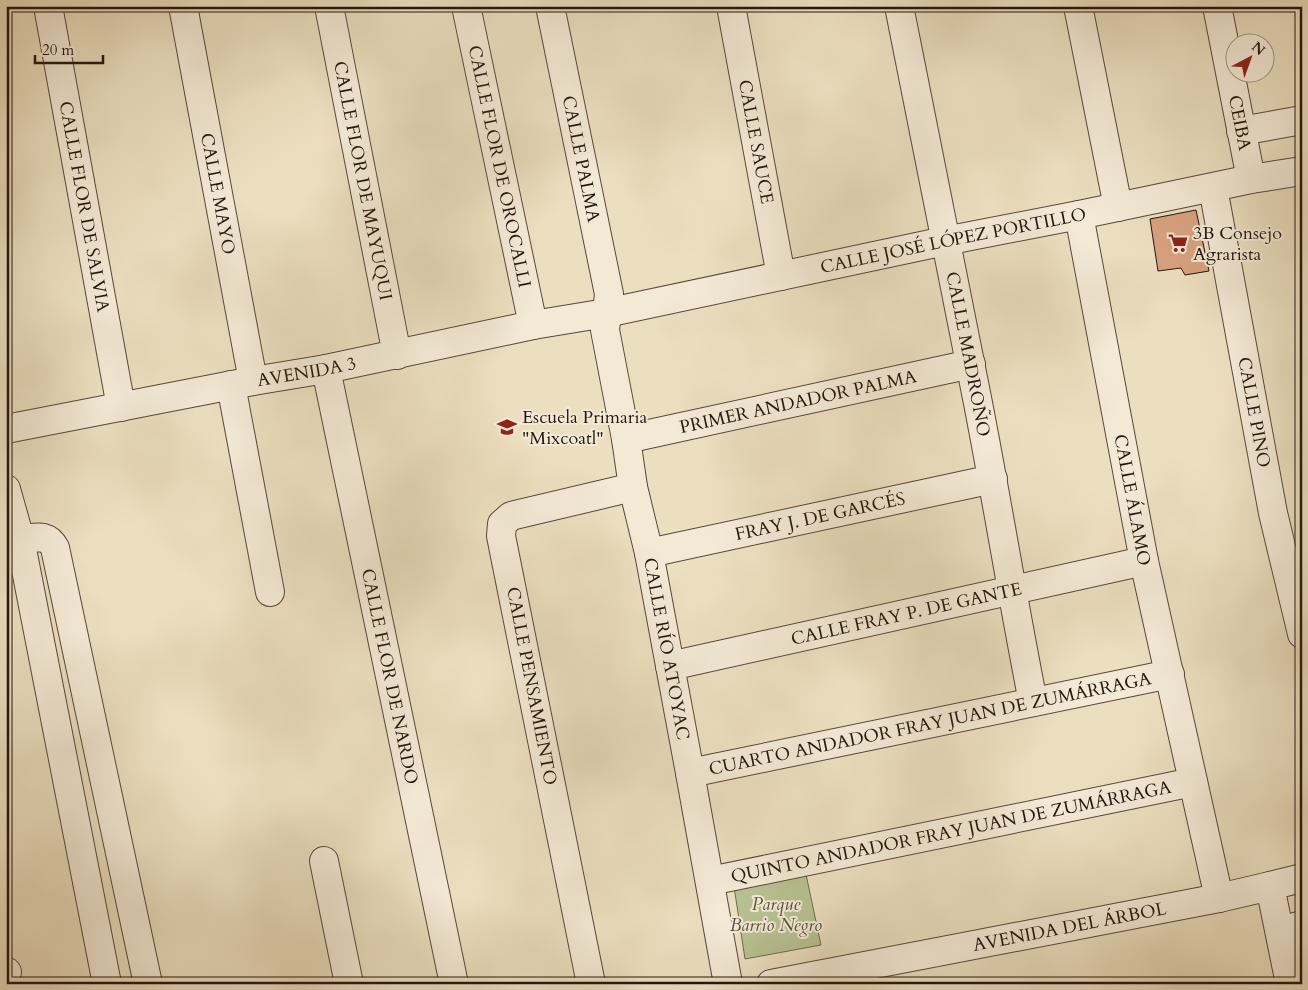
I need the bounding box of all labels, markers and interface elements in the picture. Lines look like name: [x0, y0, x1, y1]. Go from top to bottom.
scale bar: [35, 32, 102, 64]
north arrow: [1226, 32, 1276, 82]
text: N: [1247, 37, 1269, 60]
text: 20 m: [42, 40, 74, 60]
street label: CALLE FLOR DE OROCALLI: [462, 43, 537, 290]
street label: CALLE FLOR DE MAYUQUI: [327, 59, 398, 303]
street label: CALLE SAUCE: [732, 78, 779, 206]
street label: CALLE PALMA: [556, 93, 606, 225]
street label: CEIBA: [1222, 93, 1257, 153]
street label: CALLE FLOR DE SALVIA: [53, 99, 116, 314]
street label: CALLE MAYO: [194, 131, 241, 257]
street label: CALLE JOSÉ LÓPEZ PORTILLO: [818, 202, 1088, 280]
place label: 3B Consejo Agrarista: [1193, 221, 1282, 267]
supermarket icon: 3B Consejo Agrarista: [1167, 232, 1189, 254]
street label: CALLE MADROÑO: [939, 269, 996, 439]
street label: AVENIDA 3: [255, 351, 359, 393]
street label: CALLE PINO: [1231, 355, 1276, 470]
street label: PRIMER ANDADOR PALMA: [677, 364, 919, 440]
place label: Escuela Primaria "Mixcoatl": [522, 405, 647, 451]
school or university icon: Escuela Primaria "Mixcoatl": [496, 416, 518, 438]
street label: CALLE ÁLAMO: [1107, 432, 1157, 568]
street label: FRAY J. DE GARCÉS: [733, 486, 908, 547]
street label: CALLE RÍO ATOYAC: [637, 556, 696, 742]
street label: CALLE FLOR DE NARDO: [355, 566, 424, 787]
street label: CALLE FRAY P. DE GANTE: [789, 576, 1024, 652]
street label: CALLE PENSAMIENTO: [500, 585, 563, 787]
street label: CUARTO ANDADOR FRAY JUAN DE ZUMÁRRAGA: [707, 666, 1154, 782]
street label: QUINTO ANDADOR FRAY JUAN DE ZUMÁRRAGA: [729, 775, 1174, 889]
park label: Parque Barrio Negro: [730, 892, 822, 938]
street label: AVENIDA DEL ÁRBOL: [971, 896, 1169, 958]

